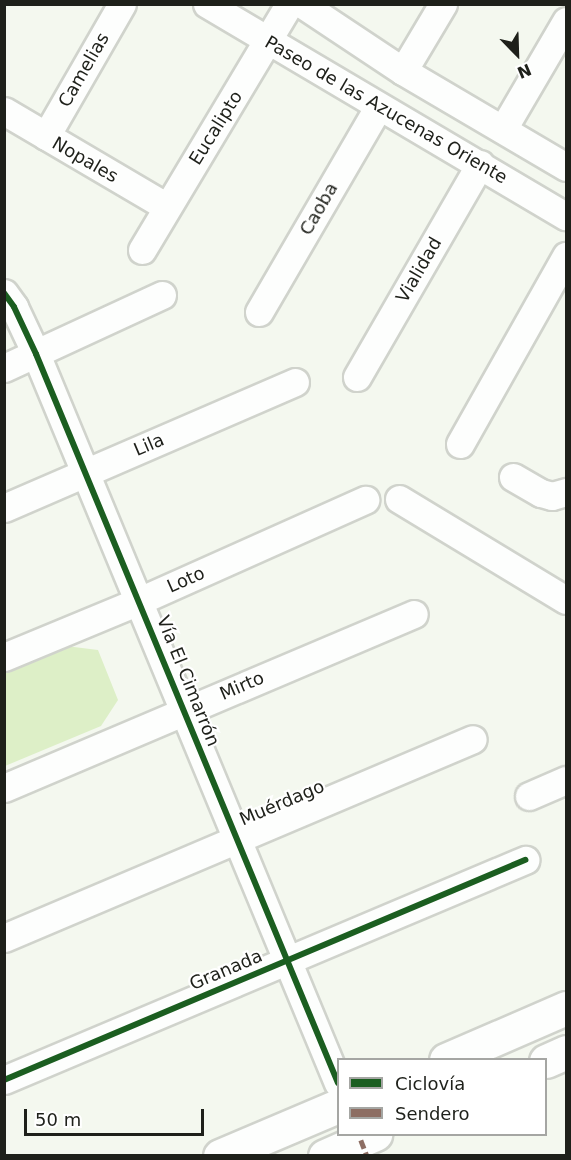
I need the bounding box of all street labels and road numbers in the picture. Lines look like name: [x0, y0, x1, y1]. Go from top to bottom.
street label: Camelias: [54, 29, 114, 111]
street label: Paseo de las Azucenas Oriente: [261, 32, 511, 188]
street label: Eucalipto: [185, 87, 247, 169]
street label: Nopales: [48, 133, 122, 187]
street label: Caoba: [295, 179, 343, 239]
street label: Vialidad: [392, 233, 446, 307]
street label: Lila: [130, 429, 168, 461]
street label: Loto: [164, 562, 208, 598]
street label: Vía El Cimarrón: [152, 613, 224, 749]
street label: Mirto: [217, 667, 267, 705]
street label: Muérdago: [236, 775, 328, 831]
street label: Granada: [186, 945, 266, 995]

